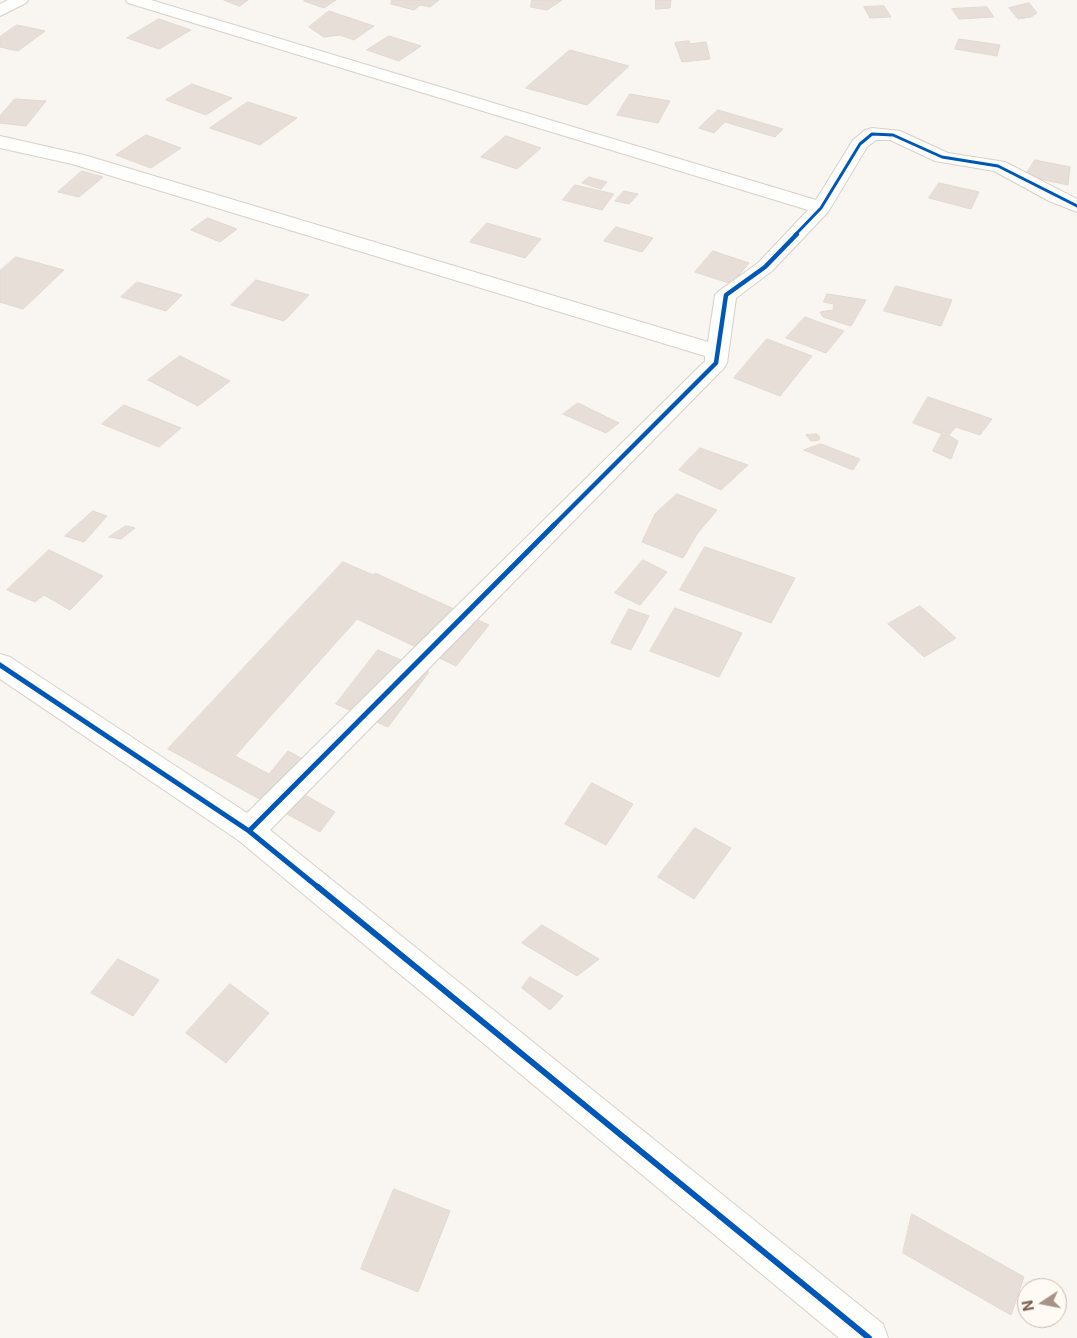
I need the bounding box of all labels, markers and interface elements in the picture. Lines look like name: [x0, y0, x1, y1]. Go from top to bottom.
north arrow: [1017, 1278, 1067, 1328]
text: N: [1018, 1299, 1037, 1313]

